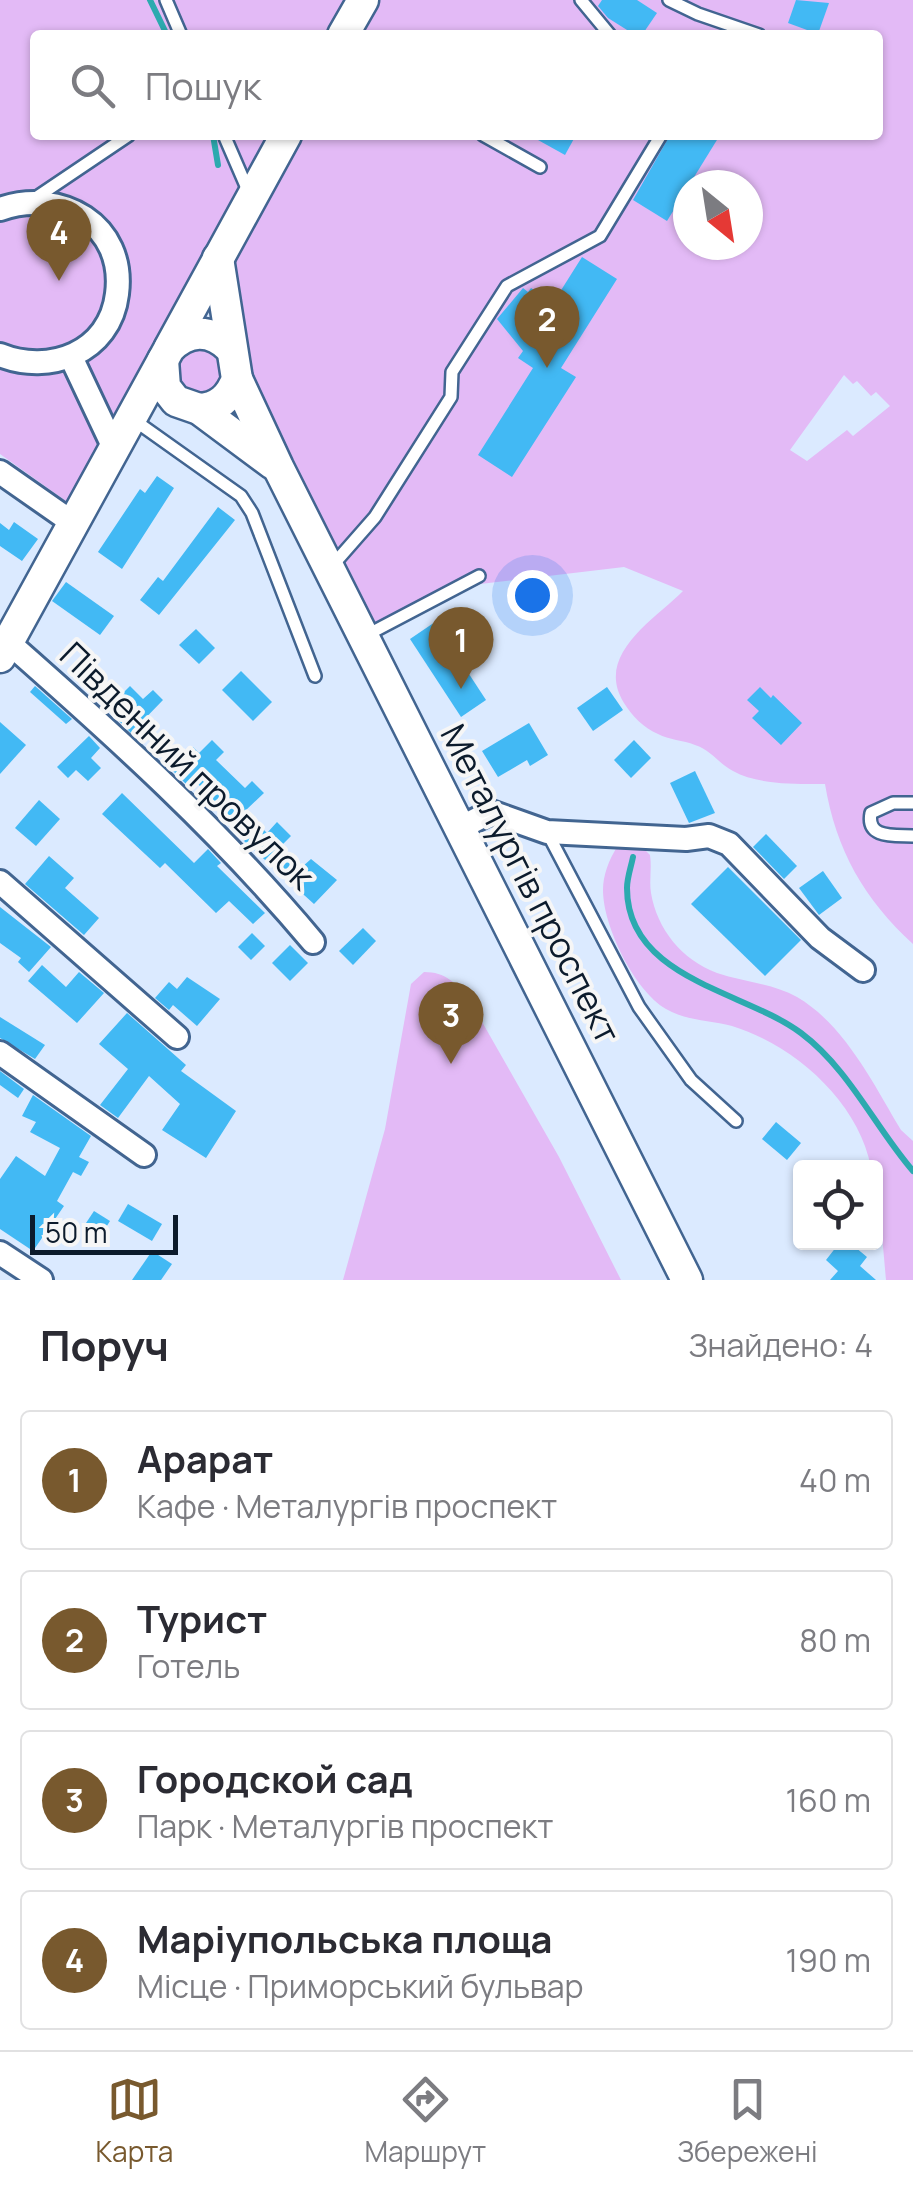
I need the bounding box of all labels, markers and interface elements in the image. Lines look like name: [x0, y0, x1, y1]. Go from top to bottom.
search box: [30, 30, 883, 140]
icon: search: [65, 58, 120, 113]
text: Пошук: [145, 59, 261, 111]
north arrow: [673, 170, 763, 260]
pin: 4: [27, 198, 92, 281]
pin: 2: [514, 286, 580, 368]
your location: [507, 570, 558, 621]
pin: 1: [428, 606, 494, 689]
street label: Південний провулок: [50, 631, 327, 901]
street label: Металургів проспект: [430, 716, 632, 1051]
pin: 3: [418, 982, 484, 1064]
map controls: [793, 1160, 883, 1250]
button: locate: [793, 1160, 883, 1250]
scale bar: [30, 1210, 178, 1254]
text: 50 m: [45, 1213, 108, 1251]
text: Поруч: [40, 1316, 169, 1374]
text: Знайдено: 4: [688, 1323, 873, 1367]
text: Арарат: [137, 1432, 273, 1484]
text: 1: [67, 1458, 82, 1502]
text: 40 m: [799, 1458, 871, 1502]
text: Кафе · Металургів проспект: [137, 1484, 557, 1528]
text: Турист: [137, 1592, 267, 1644]
text: 2: [65, 1618, 84, 1662]
text: 80 m: [799, 1618, 871, 1662]
text: Готель: [137, 1644, 240, 1688]
text: Городской сад: [137, 1752, 413, 1804]
text: 3: [65, 1778, 84, 1822]
text: 160 m: [786, 1778, 871, 1822]
text: Парк · Металургів проспект: [137, 1804, 553, 1848]
text: Маріупольська площа: [137, 1912, 552, 1964]
text: 4: [65, 1938, 84, 1982]
text: 190 m: [786, 1938, 871, 1982]
text: Місце · Приморський бульвар: [137, 1964, 584, 2008]
tab: Карта: [95, 2072, 173, 2170]
tab: Маршрут: [364, 2072, 486, 2170]
tab: Збережені: [677, 2072, 818, 2170]

